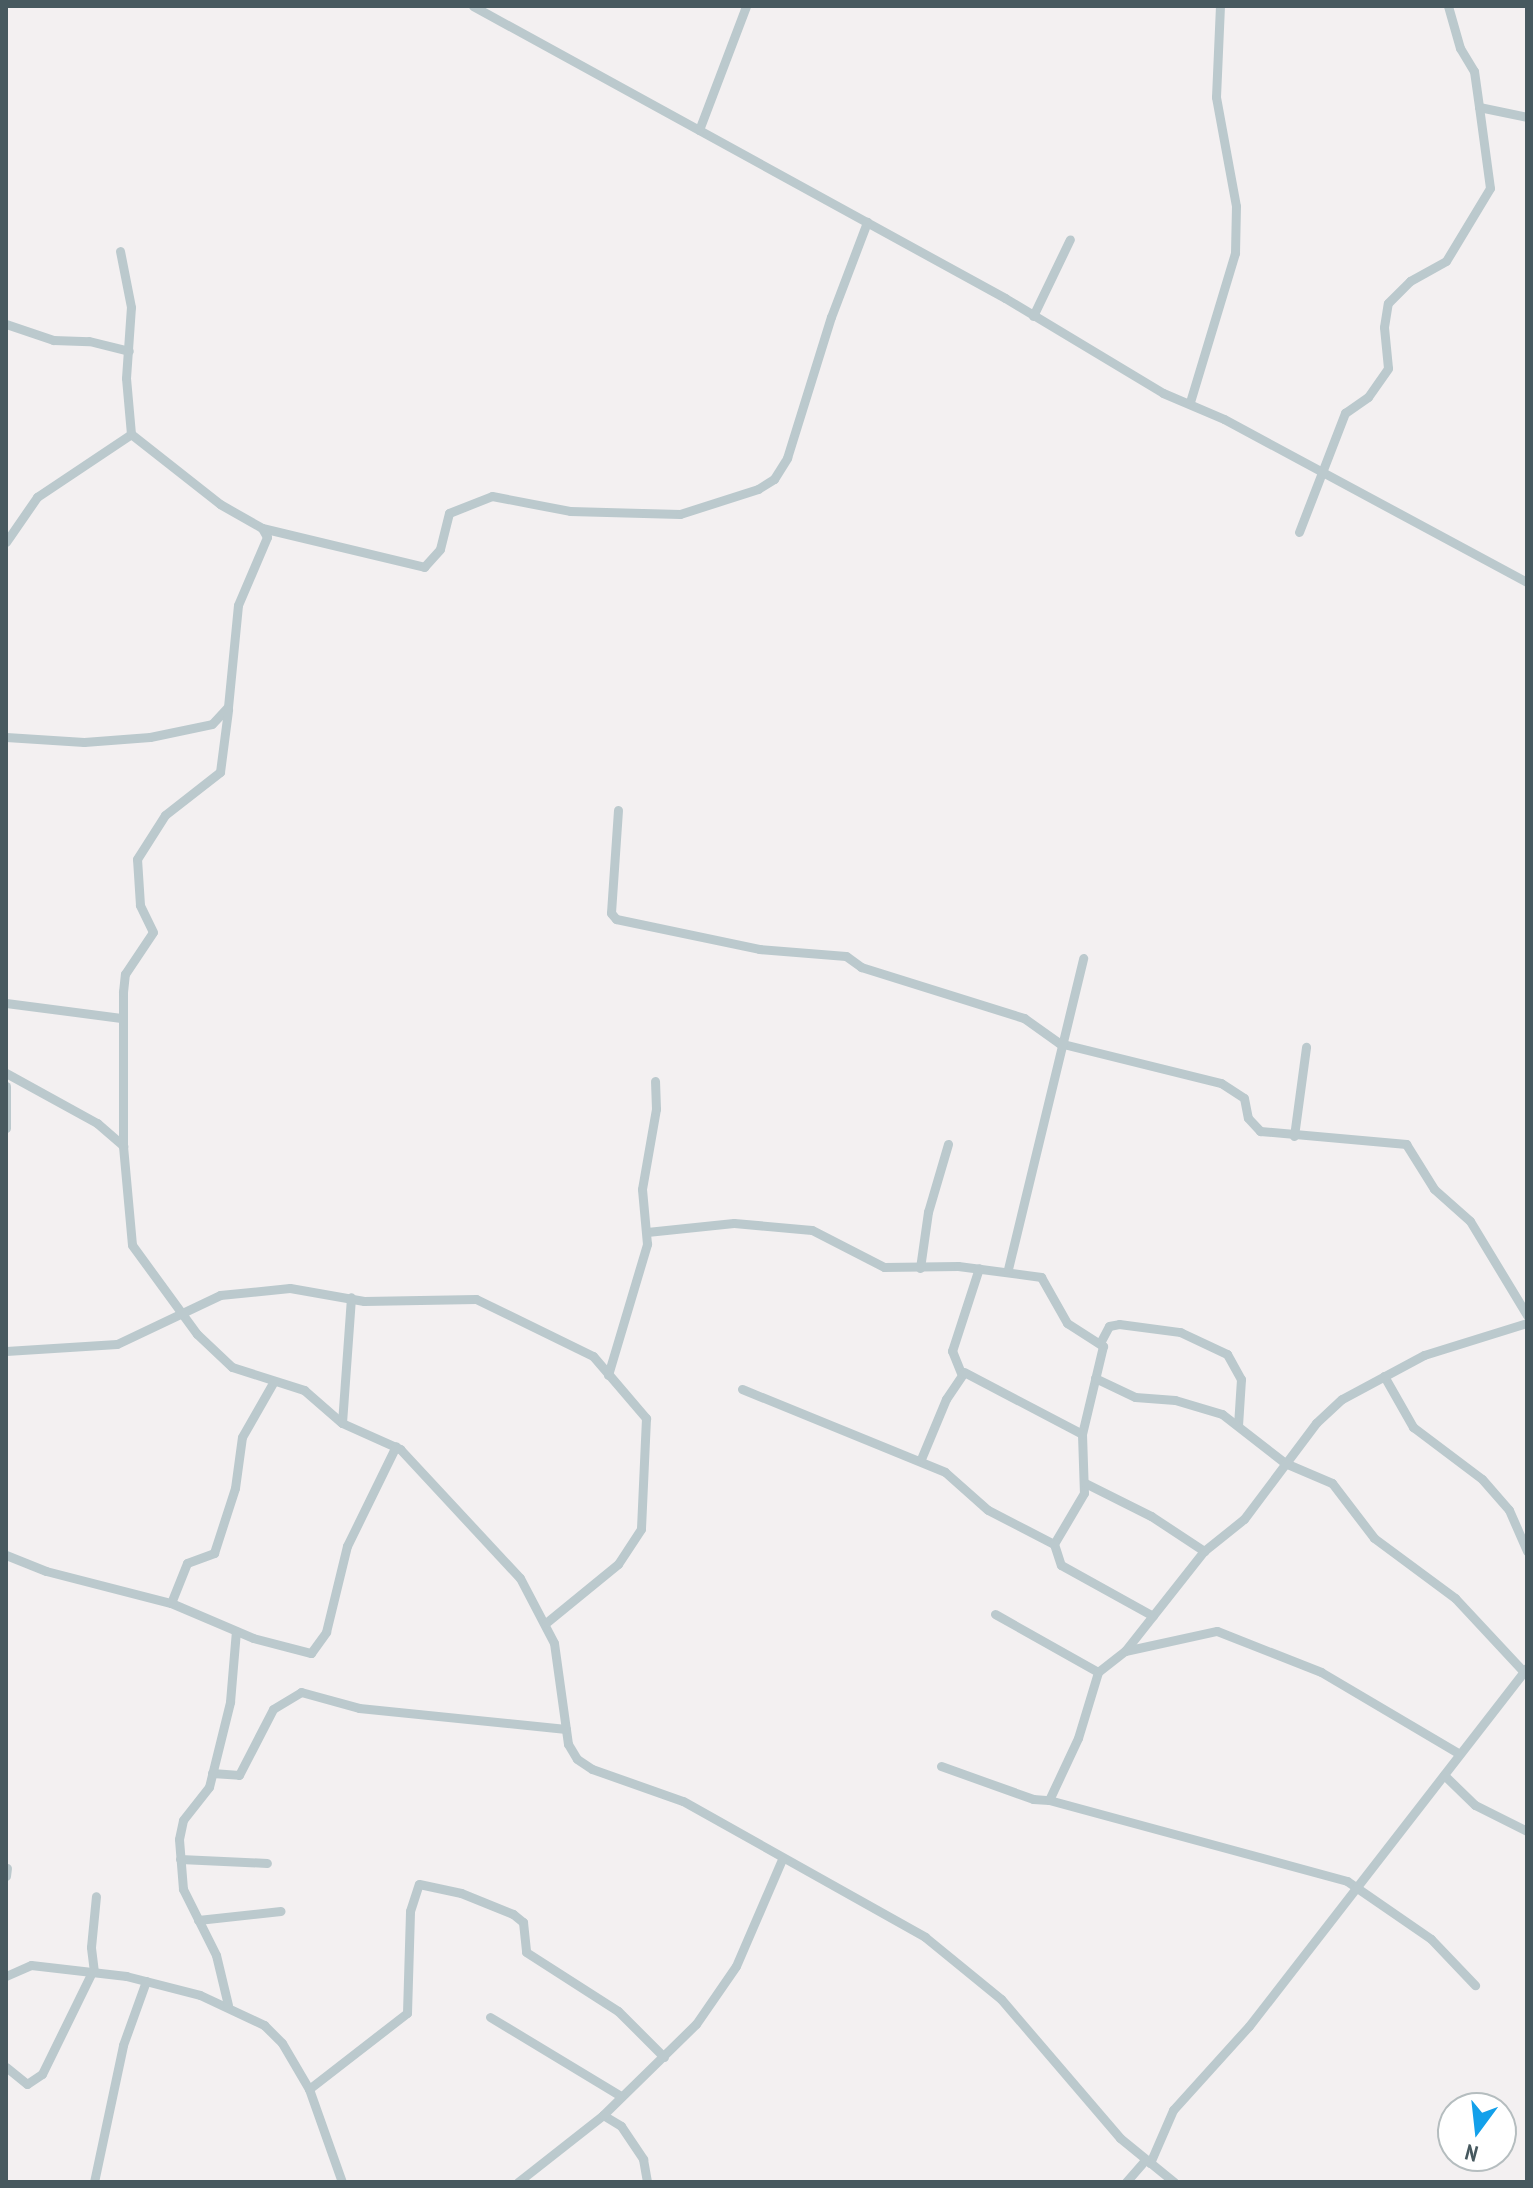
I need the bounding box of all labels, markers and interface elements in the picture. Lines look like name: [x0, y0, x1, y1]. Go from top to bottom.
north arrow: [1437, 2092, 1517, 2172]
text: N: [1462, 2138, 1481, 2168]

